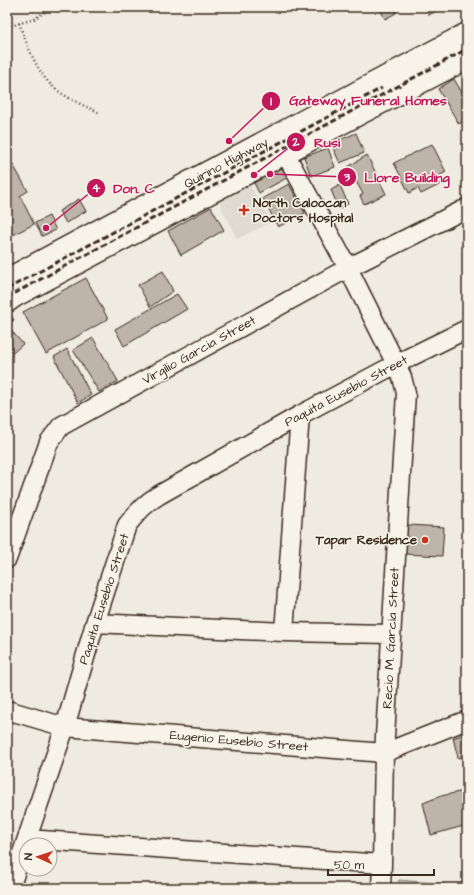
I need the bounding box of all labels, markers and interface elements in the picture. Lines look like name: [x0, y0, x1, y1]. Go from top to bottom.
callout: Gateway Funeral Homes: [261, 88, 455, 114]
text: Gateway Funeral Homes: [289, 91, 447, 111]
text: 1: [270, 93, 272, 110]
callout: Rusi: [286, 129, 348, 155]
street label: Quirino Highway: [181, 133, 272, 194]
text: Rusi: [314, 133, 341, 153]
text: 2: [292, 134, 300, 151]
callout: Llore Building: [337, 164, 458, 190]
text: Llore Building: [364, 168, 451, 189]
text: 3: [343, 169, 351, 186]
callout: Don. C: [86, 175, 163, 201]
text: Don. C: [113, 179, 155, 199]
text: 4: [92, 180, 101, 197]
place label: North Caloocan Doctors Hospital: [253, 194, 353, 228]
marker: North Caloocan Doctors Hospital: [238, 204, 250, 216]
street label: Virgilio Garcia Street: [139, 311, 260, 390]
street label: Paquita Eusebio Street: [281, 351, 411, 431]
street label: Paquita Eusebio Street: [74, 530, 134, 667]
place label: Tapar Residence: [315, 531, 417, 550]
marker: Tapar Residence: [420, 535, 430, 545]
street label: Recio M. Garcia Street: [378, 566, 404, 709]
street label: Eugenio Eusebio Street: [169, 726, 310, 757]
north arrow: [18, 837, 58, 877]
scale bar: [328, 851, 434, 877]
text: N: [21, 853, 36, 860]
text: 50 m: [334, 857, 365, 874]

